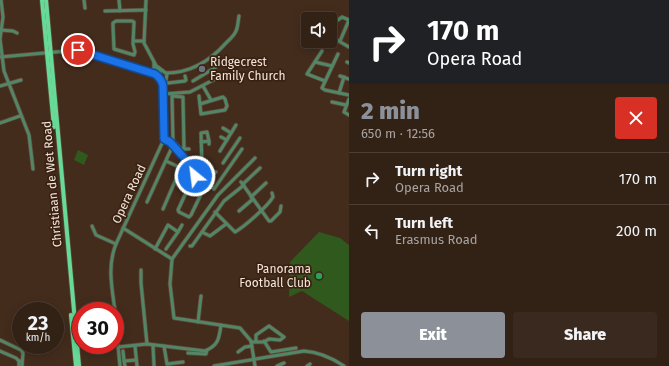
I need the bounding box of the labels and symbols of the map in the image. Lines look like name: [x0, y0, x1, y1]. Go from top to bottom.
pin: [61, 33, 95, 67]
place label: Ridgecrest Family Church: [210, 55, 286, 83]
marker: Ridgecrest Family Church: [197, 64, 207, 74]
street label: Christiaan de Wet Road: [40, 120, 64, 248]
position arrow: [174, 155, 216, 197]
street label: Opera Road: [109, 162, 149, 226]
place label: Panorama Football Club: [239, 262, 311, 290]
marker: Panorama Football Club: [314, 271, 324, 281]
speed limit sign: 30: [72, 302, 124, 354]

